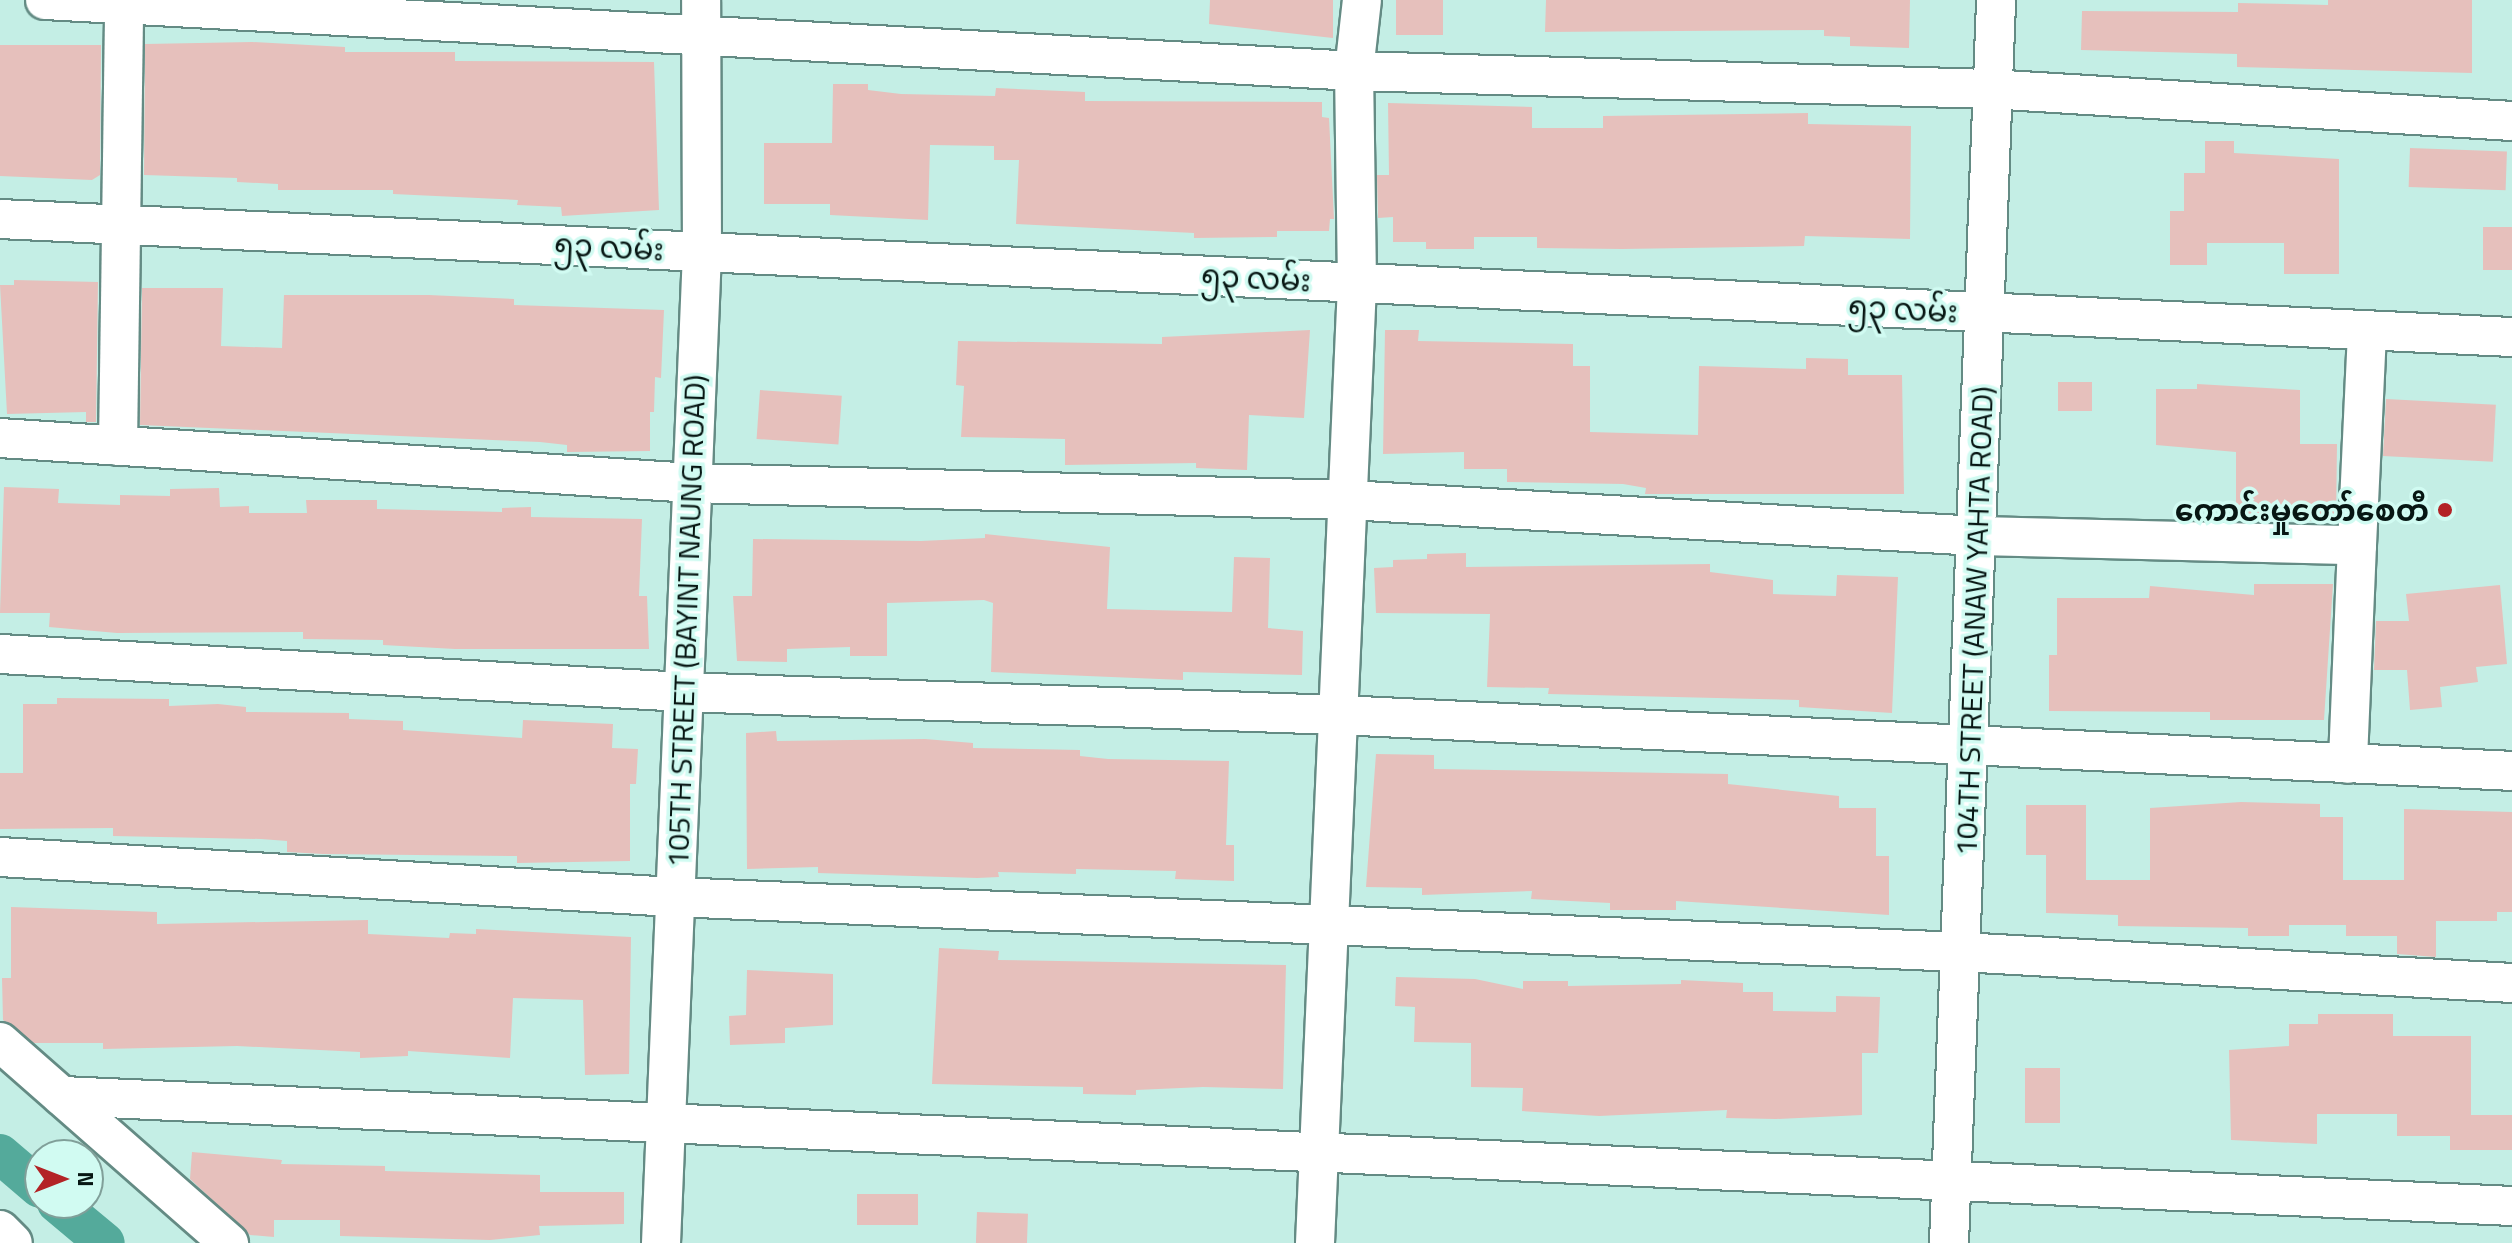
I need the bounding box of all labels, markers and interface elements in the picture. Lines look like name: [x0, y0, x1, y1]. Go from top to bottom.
street label: ၅၃ လမ်း: [553, 226, 665, 268]
street label: ၅၃ လမ်း: [1200, 257, 1312, 299]
street label: ၅၃ လမ်း: [1847, 288, 1959, 330]
street label: 105TH STREET (BAYINT NAUNG ROAD): [659, 374, 713, 868]
street label: 104TH STREET (ANAW YAHTA ROAD): [1948, 386, 2000, 856]
place label: ကောင်းမှုတော်စေတီ: [2175, 492, 2429, 528]
marker: ကောင်းမှုတော်စေတီ: [2436, 501, 2454, 519]
north arrow: [24, 1139, 104, 1219]
text: N: [69, 1171, 103, 1187]

